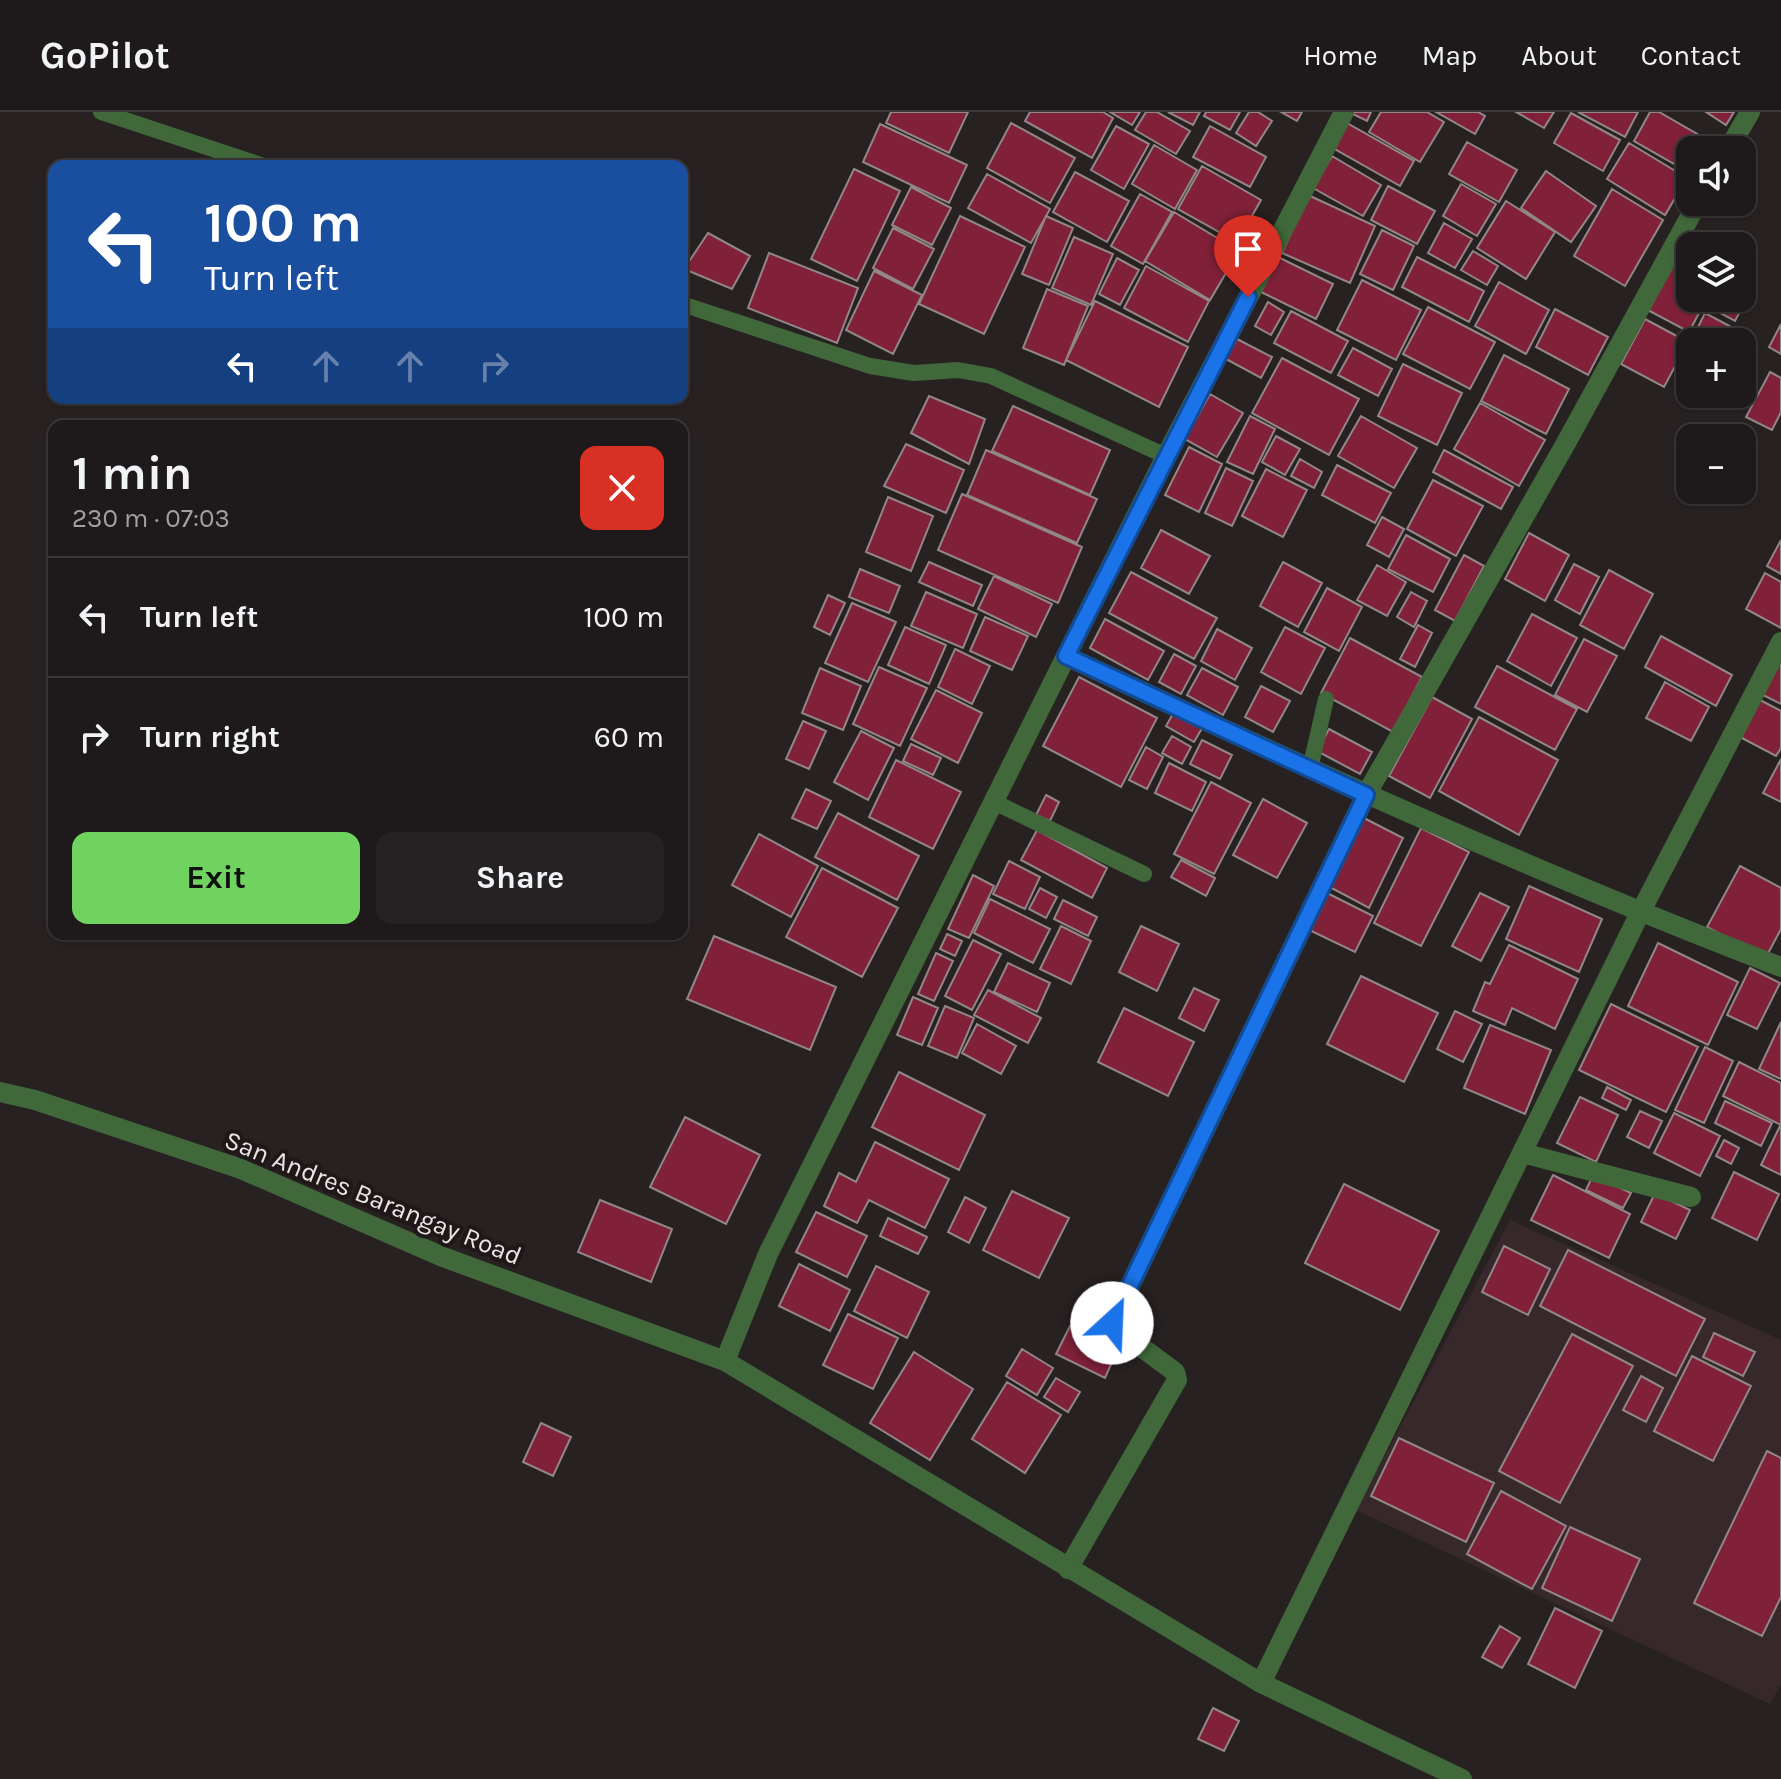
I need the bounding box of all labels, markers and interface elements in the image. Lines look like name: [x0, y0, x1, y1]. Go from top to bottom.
text: GoPilot: [40, 33, 170, 78]
text: Home: [1303, 39, 1378, 72]
text: Map: [1422, 39, 1477, 72]
text: About: [1521, 39, 1597, 72]
text: Contact: [1641, 39, 1741, 72]
map controls: [1676, 136, 1756, 504]
button: sound: [1676, 136, 1756, 216]
text: 100 m: [204, 190, 362, 255]
icon: left: [72, 192, 176, 296]
pin: [1214, 215, 1282, 297]
icon: arrive: [1226, 227, 1270, 271]
button: layers: [1676, 232, 1756, 312]
text: Turn left: [204, 257, 339, 299]
button: +: [1676, 328, 1756, 408]
icon: left: [220, 344, 264, 388]
icon: ahead: [304, 344, 348, 388]
icon: ahead: [388, 344, 432, 388]
icon: right: [472, 344, 516, 388]
button: −: [1676, 424, 1756, 504]
text: 1 min: [72, 445, 192, 501]
button: close: [580, 446, 664, 530]
text: 230 m · 07:03: [72, 503, 230, 534]
icon: left: [72, 595, 116, 639]
text: Turn left: [140, 599, 258, 635]
text: 100 m: [583, 599, 664, 635]
icon: right: [72, 715, 116, 759]
text: Turn right: [140, 719, 280, 755]
text: 60 m: [594, 719, 664, 755]
button: Exit: [72, 832, 360, 924]
button: Share: [376, 832, 664, 924]
street label: San Andres Barangay Road: [220, 1124, 526, 1272]
position arrow: [1070, 1281, 1154, 1365]

